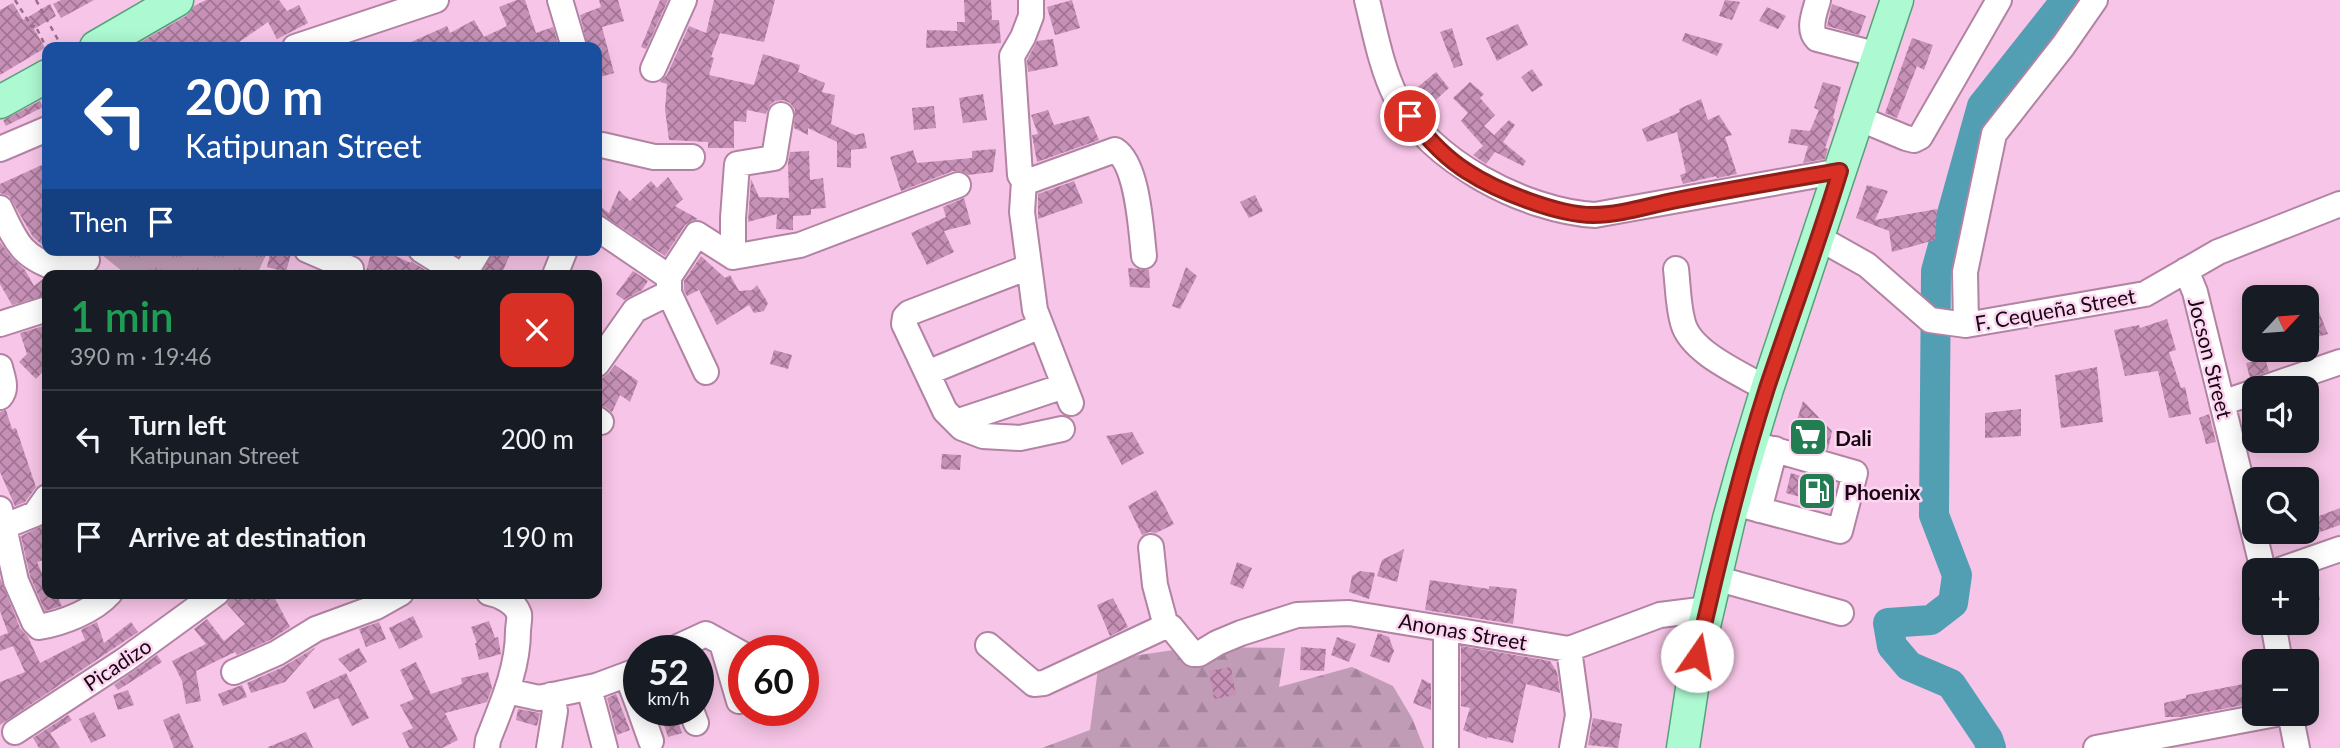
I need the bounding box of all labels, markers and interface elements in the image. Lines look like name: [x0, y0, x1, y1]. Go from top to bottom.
text: 200 m: [185, 67, 323, 125]
icon: left: [70, 70, 161, 161]
pin: [1380, 86, 1440, 146]
icon: arrive: [1391, 97, 1429, 135]
text: Katipunan Street: [185, 126, 421, 165]
icon: arrive: [142, 203, 180, 241]
text: Then: [70, 206, 128, 238]
street label: F. Cequeña Street: [1973, 282, 2138, 335]
north arrow: [2242, 285, 2319, 362]
map controls: [2242, 285, 2319, 726]
text: 1 min: [70, 291, 174, 341]
button: close: [500, 293, 574, 367]
street label: Jocson Street: [2184, 295, 2238, 422]
text: 390 m · 19:46: [70, 342, 212, 370]
button: sound: [2242, 376, 2319, 453]
text: Turn left: [129, 409, 226, 441]
supermarket icon: Dali: [1787, 416, 1829, 458]
icon: left: [70, 420, 108, 458]
text: 200 m: [501, 423, 574, 455]
place label: Dali: [1835, 425, 1872, 450]
text: Katipunan Street: [129, 441, 299, 469]
button: search: [2242, 467, 2319, 544]
fuel station icon: Phoenix: [1796, 470, 1838, 512]
place label: Phoenix: [1844, 479, 1920, 504]
icon: arrive: [70, 518, 108, 556]
text: Arrive at destination: [129, 521, 366, 553]
text: 190 m: [501, 521, 574, 553]
button: +: [2242, 558, 2319, 635]
street label: Anonas Street: [1397, 607, 1530, 655]
position arrow: [1660, 619, 1734, 693]
street label: Picadizo: [78, 632, 156, 696]
speed limit sign: 60: [728, 635, 819, 726]
button: −: [2242, 649, 2319, 726]
text: 52: [648, 650, 689, 692]
text: km/h: [647, 687, 690, 709]

